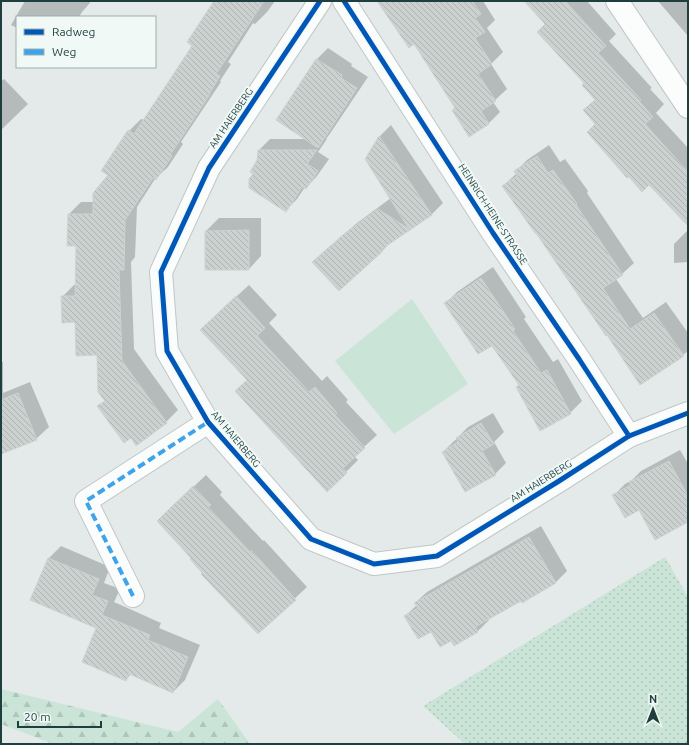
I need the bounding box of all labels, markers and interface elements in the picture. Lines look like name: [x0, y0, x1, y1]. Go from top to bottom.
legend: [16, 16, 156, 68]
text: Radweg: [52, 25, 95, 38]
text: Weg: [52, 45, 76, 58]
street label: AM HAIERBERG: [207, 86, 255, 150]
street label: HEINRICH-HEINE-STRASSE: [456, 162, 530, 267]
street label: AM HAIERBERG: [209, 409, 263, 469]
street label: AM HAIERBERG: [508, 458, 574, 504]
north arrow: [633, 689, 673, 729]
text: N: [649, 693, 657, 705]
scale bar: [18, 703, 101, 729]
text: 20 m: [24, 710, 51, 723]

